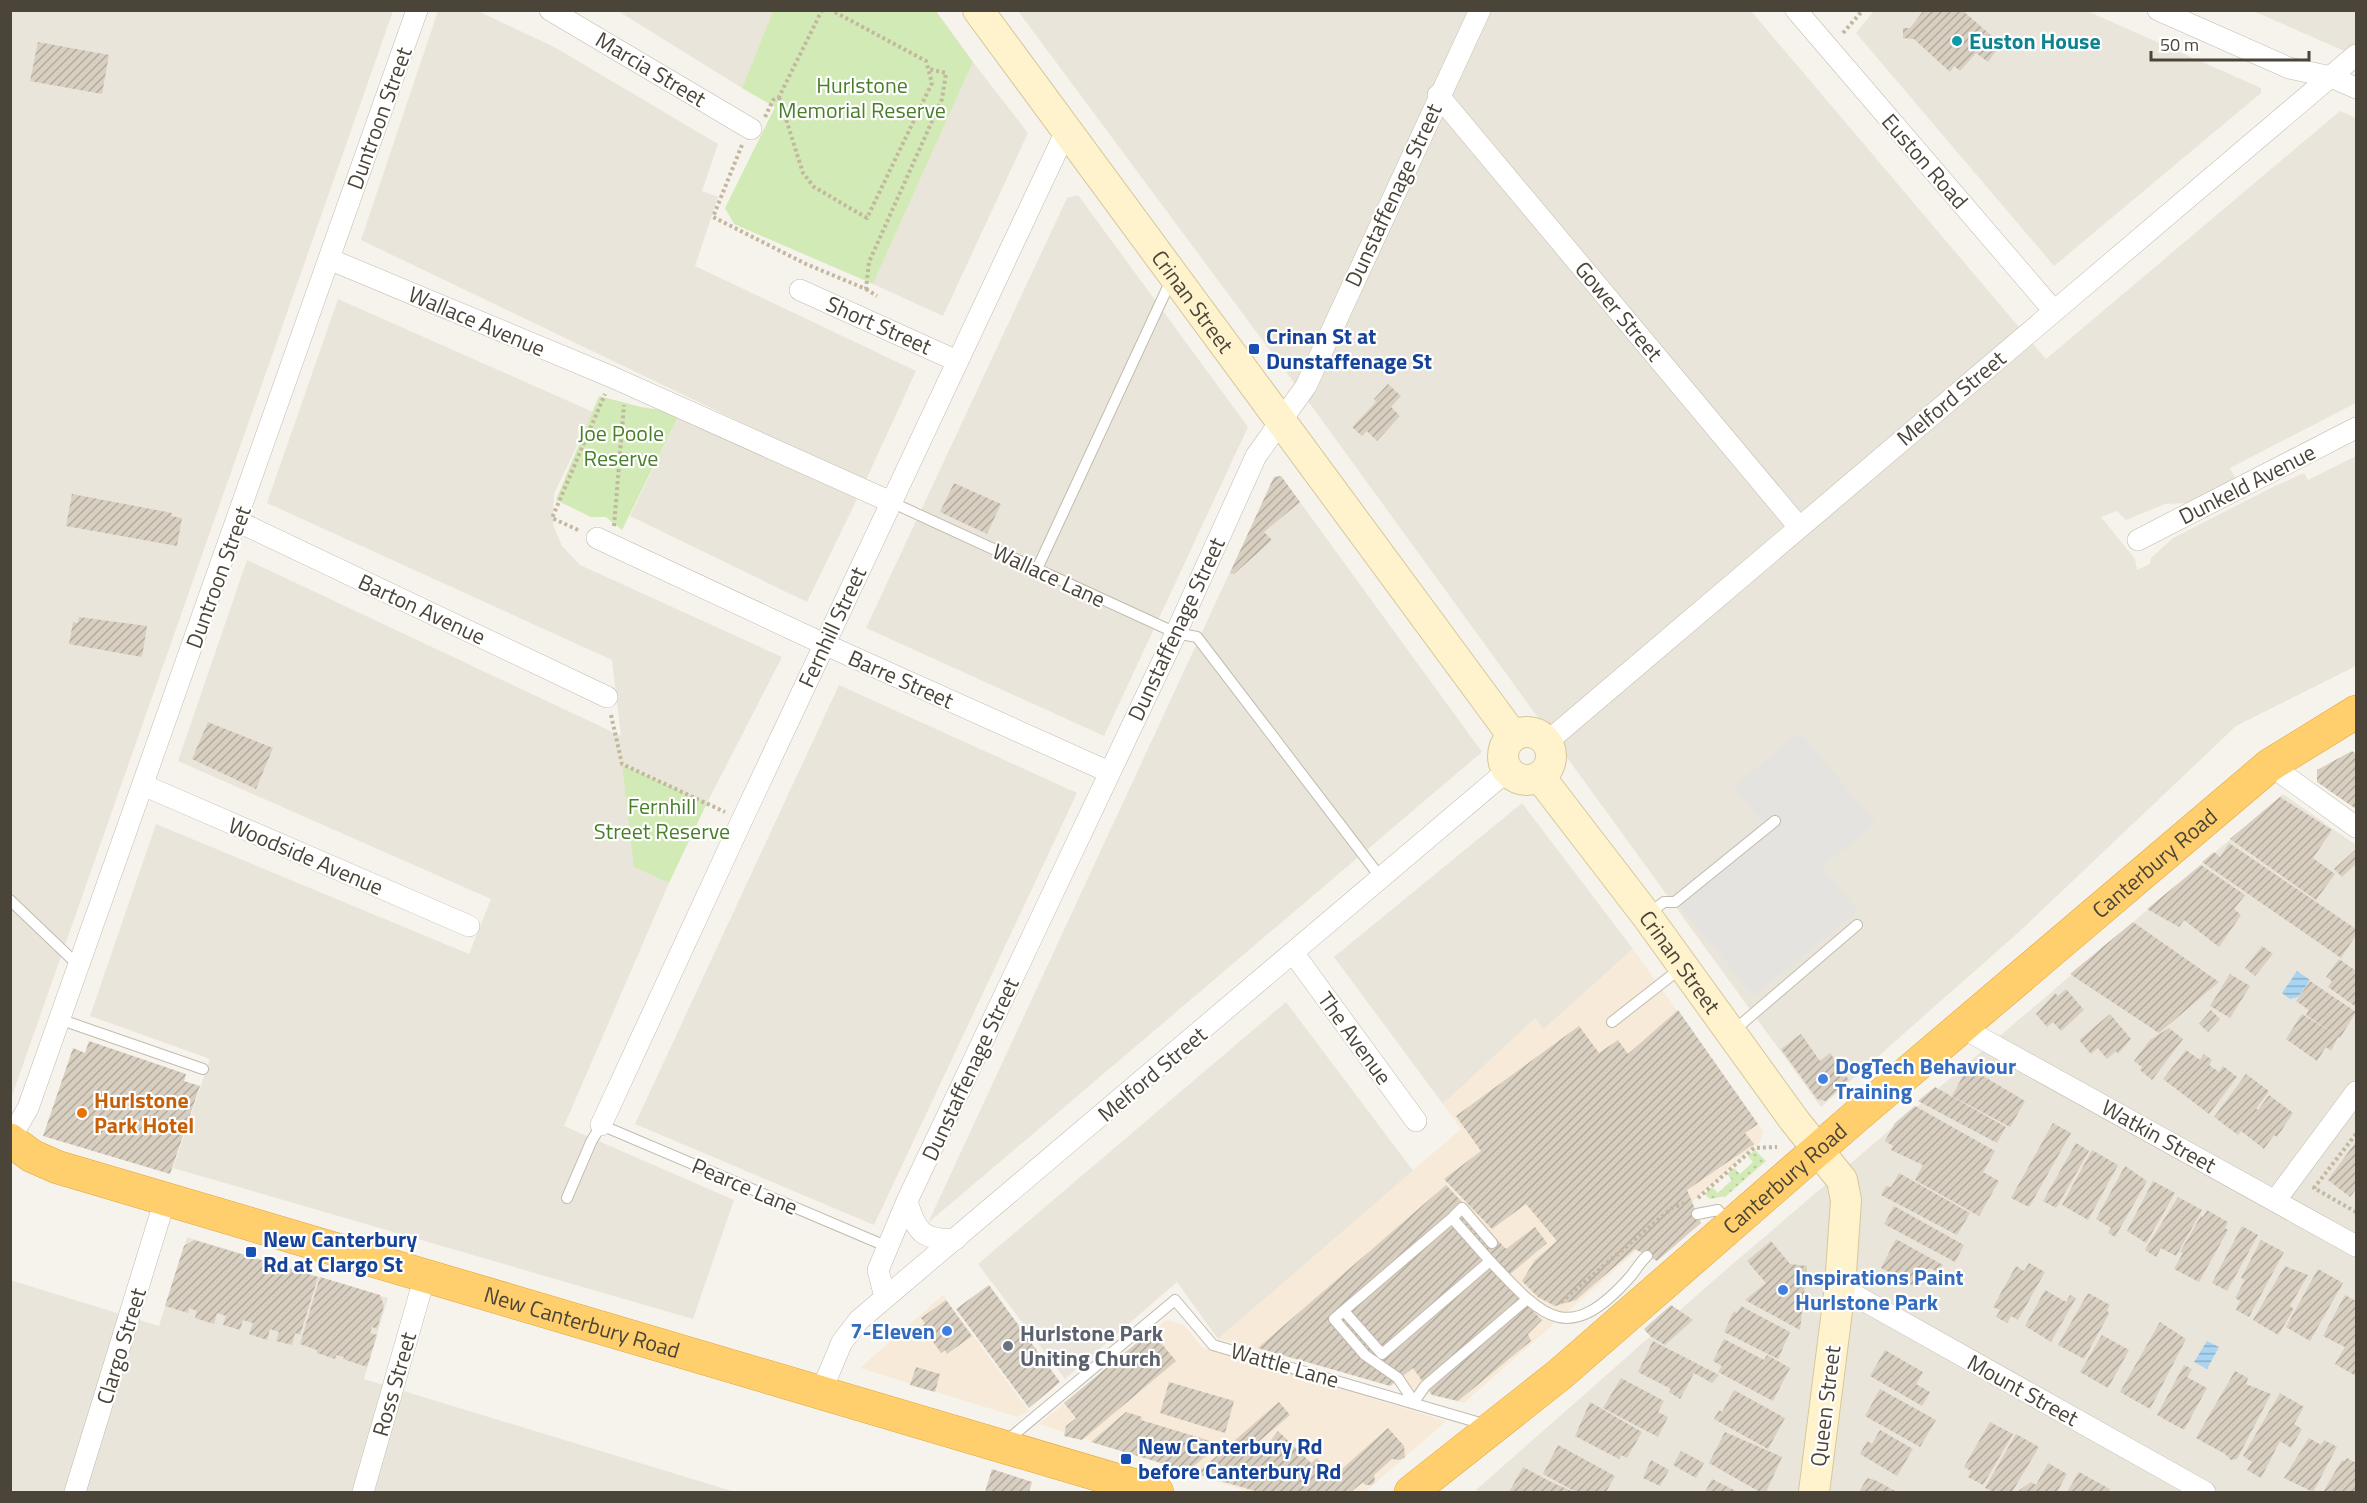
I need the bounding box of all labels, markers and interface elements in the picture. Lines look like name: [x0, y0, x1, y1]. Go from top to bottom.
street label: Marcia Street: [589, 23, 713, 116]
place label: Euston House: [1969, 24, 2101, 58]
scale bar: [2151, 24, 2308, 62]
text: 50 m: [2160, 31, 2199, 58]
marker: Euston House: [1950, 34, 1964, 48]
street label: Duntroon Street: [337, 42, 421, 194]
park label: Hurlstone Memorial Reserve: [778, 68, 946, 127]
street label: Dunstaffenage Street: [1336, 97, 1451, 292]
street label: Euston Road: [1874, 105, 1976, 217]
street label: Crinan Street: [1143, 243, 1242, 360]
street label: Gower Street: [1567, 253, 1671, 369]
street label: Wallace Avenue: [403, 277, 551, 365]
street label: Short Street: [821, 287, 937, 363]
place label: Crinan St at Dunstaffenage St: [1266, 319, 1432, 378]
marker: Crinan St at Dunstaffenage St: [1247, 342, 1261, 356]
street label: Melford Street: [1889, 342, 2013, 454]
park label: Joe Poole Reserve: [578, 416, 664, 475]
street label: Dunkeld Avenue: [2173, 435, 2321, 533]
street label: Duntroon Street: [176, 501, 260, 653]
street label: Dunstaffenage Street: [1119, 531, 1234, 726]
street label: Wallace Lane: [987, 534, 1111, 616]
street label: Fernhill Street: [789, 561, 875, 693]
street label: Barton Avenue: [353, 565, 491, 653]
street label: Barre Street: [843, 641, 959, 717]
park label: Fernhill Street Reserve: [594, 789, 730, 848]
street label: Canterbury Road: [2084, 800, 2225, 926]
street label: Woodside Avenue: [223, 808, 389, 904]
street label: Crinan Street: [1631, 903, 1729, 1021]
street label: Dunstaffenage Street: [913, 971, 1028, 1166]
street label: The Avenue: [1309, 984, 1401, 1092]
street label: Melford Street: [1090, 1018, 1214, 1130]
place label: DogTech Behaviour Training: [1835, 1049, 2016, 1108]
marker: DogTech Behaviour Training: [1816, 1072, 1830, 1086]
place label: Hurlstone Park Hotel: [94, 1083, 194, 1142]
street label: Watkin Street: [2095, 1090, 2223, 1182]
marker: Hurlstone Park Hotel: [75, 1106, 89, 1120]
street label: Canterbury Road: [1715, 1115, 1854, 1242]
street label: Pearce Lane: [687, 1148, 803, 1224]
place label: New Canterbury Rd at Clargo St: [263, 1222, 417, 1281]
marker: New Canterbury Rd at Clargo St: [244, 1245, 258, 1259]
place label: Inspirations Paint Hurlstone Park: [1795, 1260, 1964, 1319]
street label: New Canterbury Road: [480, 1277, 684, 1367]
street label: Clargo Street: [87, 1283, 155, 1408]
marker: Inspirations Paint Hurlstone Park: [1776, 1283, 1790, 1297]
place label: 7-Eleven: [850, 1314, 935, 1348]
place label: Hurlstone Park Uniting Church: [1020, 1316, 1164, 1375]
marker: 7-Eleven: [940, 1324, 954, 1338]
street label: Ross Street: [363, 1328, 425, 1440]
street label: Wattle Lane: [1227, 1333, 1343, 1397]
marker: Hurlstone Park Uniting Church: [1001, 1339, 1015, 1353]
street label: Queen Street: [1801, 1343, 1849, 1469]
street label: Mount Street: [1961, 1345, 2085, 1435]
place label: New Canterbury Rd before Canterbury Rd: [1138, 1429, 1341, 1488]
marker: New Canterbury Rd before Canterbury Rd: [1119, 1452, 1133, 1466]

